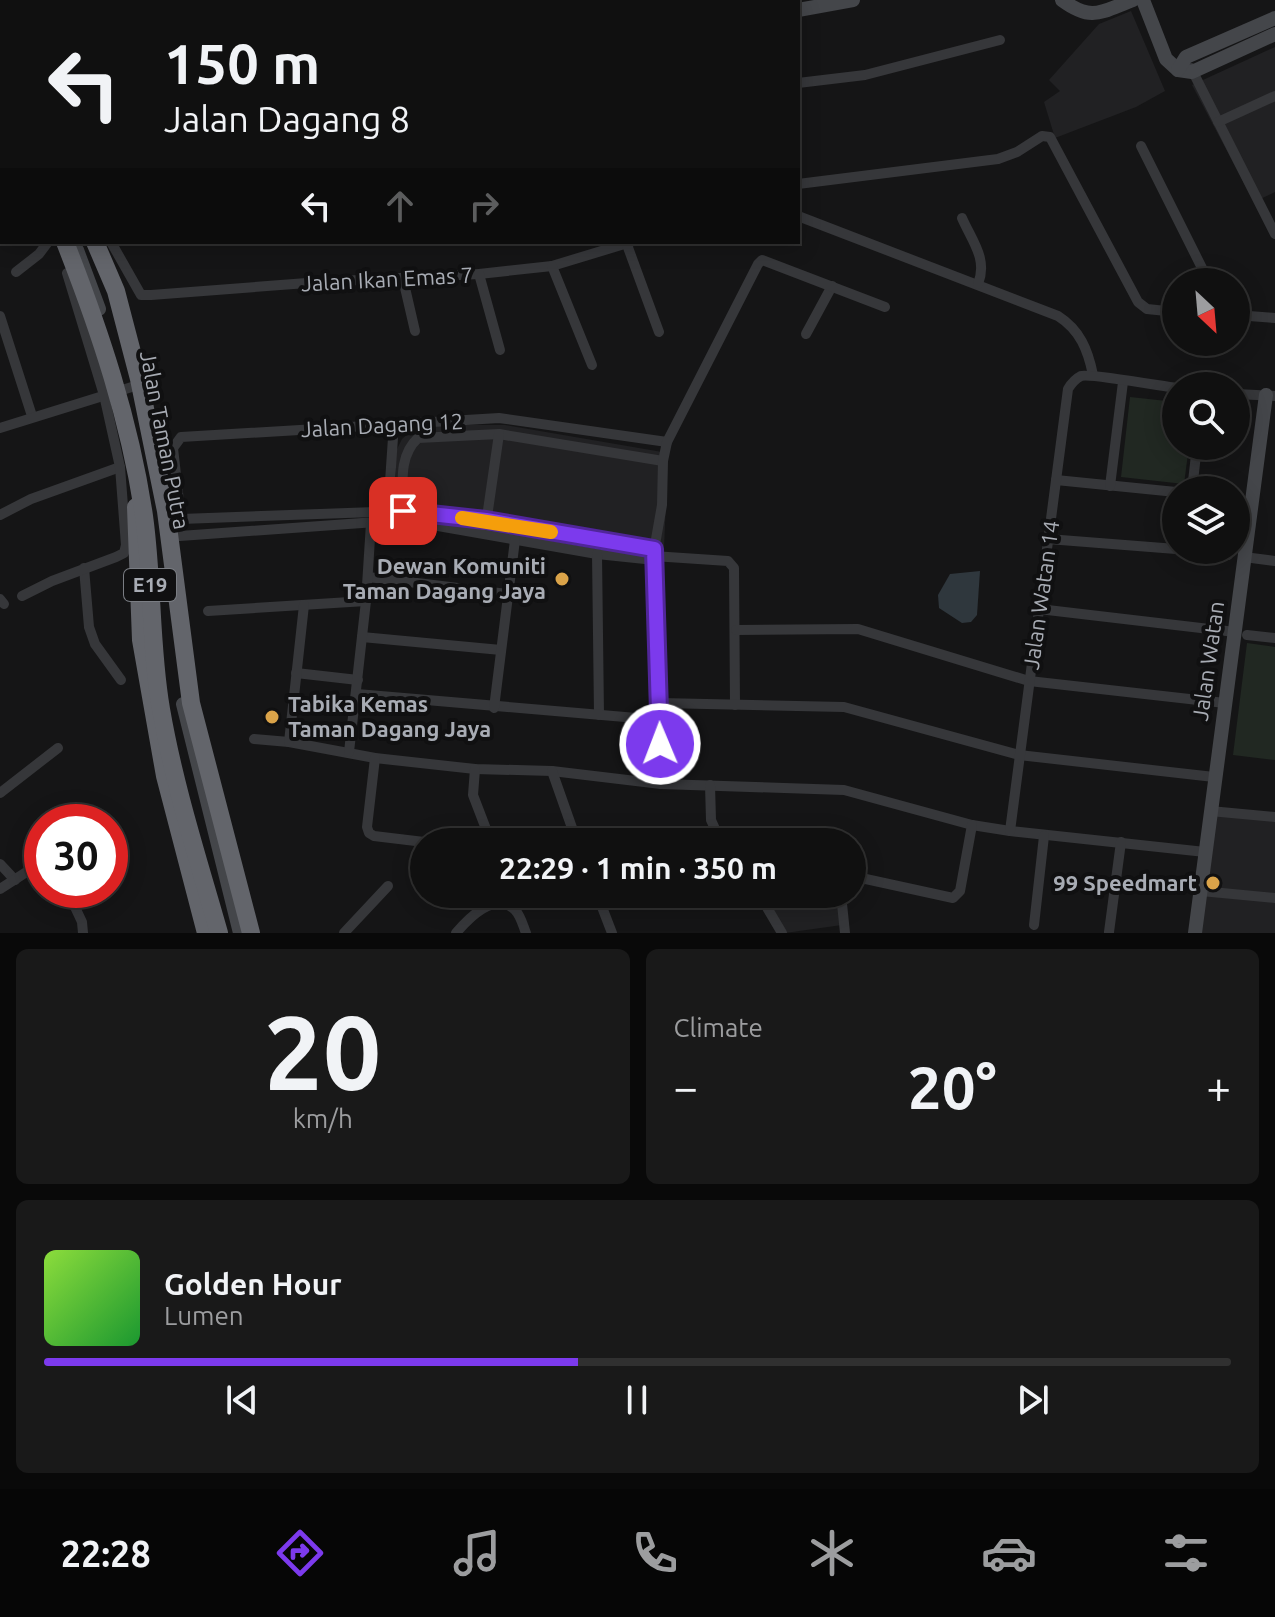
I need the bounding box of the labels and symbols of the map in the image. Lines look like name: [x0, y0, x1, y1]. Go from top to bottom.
street label: Jalan Ikan Emas 7: [300, 262, 474, 295]
north arrow: [1162, 268, 1250, 356]
street label: Jalan Taman Putra: [136, 348, 195, 531]
street label: Jalan Dagang 12: [300, 408, 464, 441]
pin: [369, 477, 437, 545]
street label: Jalan Watan 14: [1018, 519, 1063, 671]
place label: Dewan Komuniti Taman Dagang Jaya: [343, 553, 546, 603]
road number: E19: [124, 569, 176, 601]
marker: Dewan Komuniti Taman Dagang Jaya: [553, 570, 571, 588]
street label: Jalan Watan: [1187, 600, 1228, 722]
place label: Tabika Kemas Taman Dagang Jaya: [288, 691, 491, 741]
position arrow: [618, 702, 702, 786]
marker: Tabika Kemas Taman Dagang Jaya: [263, 708, 281, 726]
speed limit sign: 30: [24, 804, 128, 908]
place label: 99 Speedmart: [1053, 870, 1197, 895]
marker: 99 Speedmart: [1204, 874, 1222, 892]

